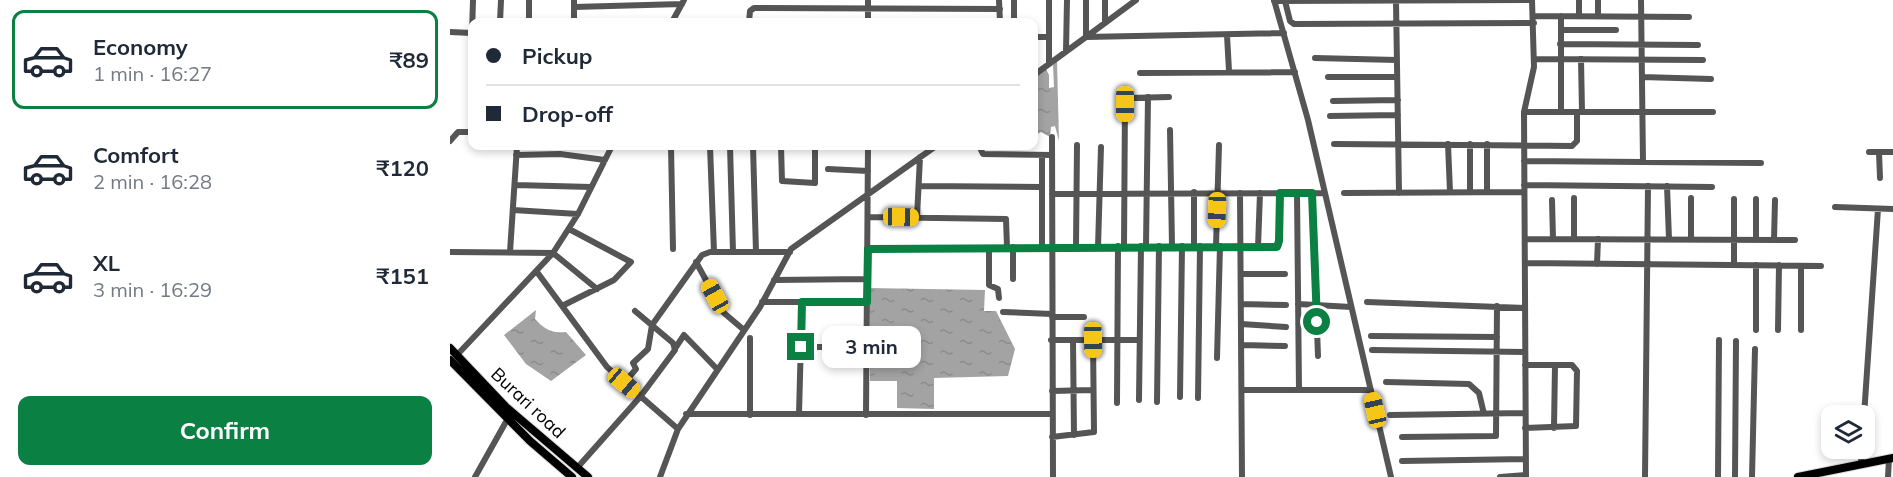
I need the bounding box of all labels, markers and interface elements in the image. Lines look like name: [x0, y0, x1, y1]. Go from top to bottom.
icon: car: [21, 33, 75, 87]
text: Economy: [93, 33, 188, 61]
text: Pickup: [522, 42, 592, 70]
text: ₹89: [389, 46, 429, 74]
text: 1 min · 16:27: [93, 61, 212, 86]
car: [1116, 86, 1134, 122]
text: Drop-off: [522, 100, 613, 128]
icon: car: [21, 141, 75, 195]
text: Comfort: [93, 141, 179, 169]
text: ₹120: [376, 154, 429, 182]
text: 2 min · 16:28: [93, 169, 212, 194]
car: [1207, 192, 1227, 228]
car: [883, 208, 919, 226]
icon: car: [21, 249, 75, 303]
text: XL: [93, 249, 120, 277]
text: ₹151: [376, 262, 429, 290]
car: [698, 276, 732, 316]
text: 3 min · 16:29: [93, 277, 212, 302]
route start: [1303, 308, 1330, 335]
car: [1084, 322, 1102, 358]
callout: 3 min: [822, 326, 921, 368]
route end: [787, 333, 814, 360]
text: 3 min: [845, 334, 898, 359]
street label: Burari road: [486, 362, 570, 443]
car: [604, 365, 644, 401]
car: [1362, 390, 1388, 430]
button: Confirm: [18, 396, 432, 465]
map controls: [1821, 405, 1875, 459]
button: layers: [1821, 405, 1875, 459]

